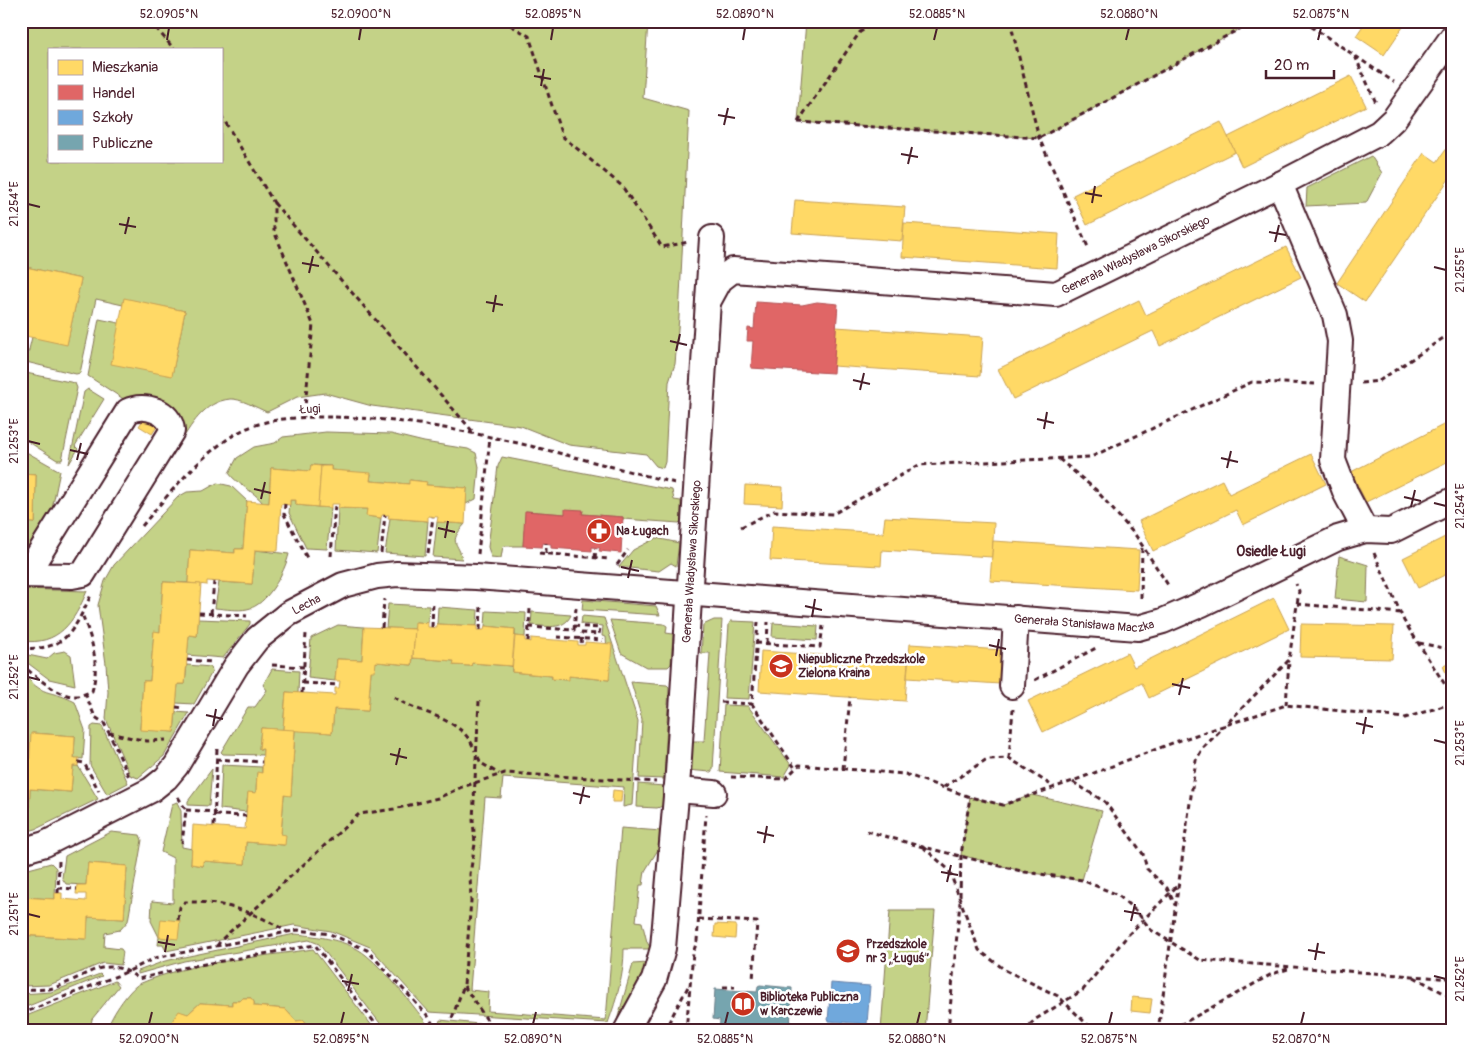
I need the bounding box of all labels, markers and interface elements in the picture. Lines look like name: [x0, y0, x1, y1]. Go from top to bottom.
text: 52.0905°N: [140, 7, 198, 22]
text: 52.0900°N: [331, 7, 391, 22]
text: 52.0895°N: [525, 7, 581, 22]
text: 52.0890°N: [716, 7, 774, 22]
text: 52.0885°N: [909, 7, 965, 22]
text: 52.0880°N: [1100, 7, 1158, 22]
text: 52.0875°N: [1293, 7, 1349, 22]
legend: [48, 48, 222, 162]
scale bar: [1266, 48, 1334, 80]
text: 20 m: [1274, 56, 1309, 75]
text: Mieszkania: [92, 58, 158, 77]
text: Handel: [92, 84, 135, 103]
text: Szkoły: [92, 108, 134, 127]
text: Publiczne: [92, 134, 153, 153]
text: 21.254°E: [7, 181, 22, 227]
street label: Generała Władysława Sikorskiego: [1059, 212, 1213, 298]
text: 21.255°E: [1453, 247, 1468, 293]
street label: Ługi: [298, 401, 321, 418]
text: 21.253°E: [7, 418, 22, 464]
street label: Generała Władysława Sikorskiego: [679, 479, 705, 644]
text: 21.254°E: [1453, 483, 1468, 529]
pharmacy icon: Na Ługach: [586, 518, 612, 544]
place label: Na Ługach: [616, 524, 669, 539]
district label: Osiedle Ługi: [1236, 543, 1306, 560]
street label: Lecha: [290, 591, 324, 618]
street label: Generała Stanisława Maczka: [1013, 611, 1156, 636]
place label: Niepubliczne Przedszkole Zielona Kraina: [798, 652, 926, 681]
school or university icon: Niepubliczne Przedszkole Zielona Kraina: [768, 653, 794, 679]
text: 21.252°E: [7, 654, 22, 700]
text: 21.253°E: [1453, 720, 1468, 766]
text: 21.251°E: [7, 892, 22, 936]
place label: Przedszkole nr 3 „Ługuś”: [866, 937, 929, 966]
school or university icon: Przedszkole nr 3 „Ługuś”: [835, 938, 861, 964]
text: 21.252°E: [1453, 956, 1468, 1002]
place label: Biblioteka Publiczna w Karczewie: [760, 990, 859, 1019]
library icon: Biblioteka Publiczna w Karczewie: [730, 991, 756, 1017]
text: 52.0900°N: [119, 1032, 179, 1047]
text: 52.0895°N: [313, 1032, 369, 1047]
text: 52.0890°N: [504, 1032, 562, 1047]
text: 52.0885°N: [697, 1032, 753, 1047]
text: 52.0880°N: [888, 1032, 946, 1047]
text: 52.0875°N: [1081, 1032, 1137, 1047]
text: 52.0870°N: [1272, 1032, 1330, 1047]

